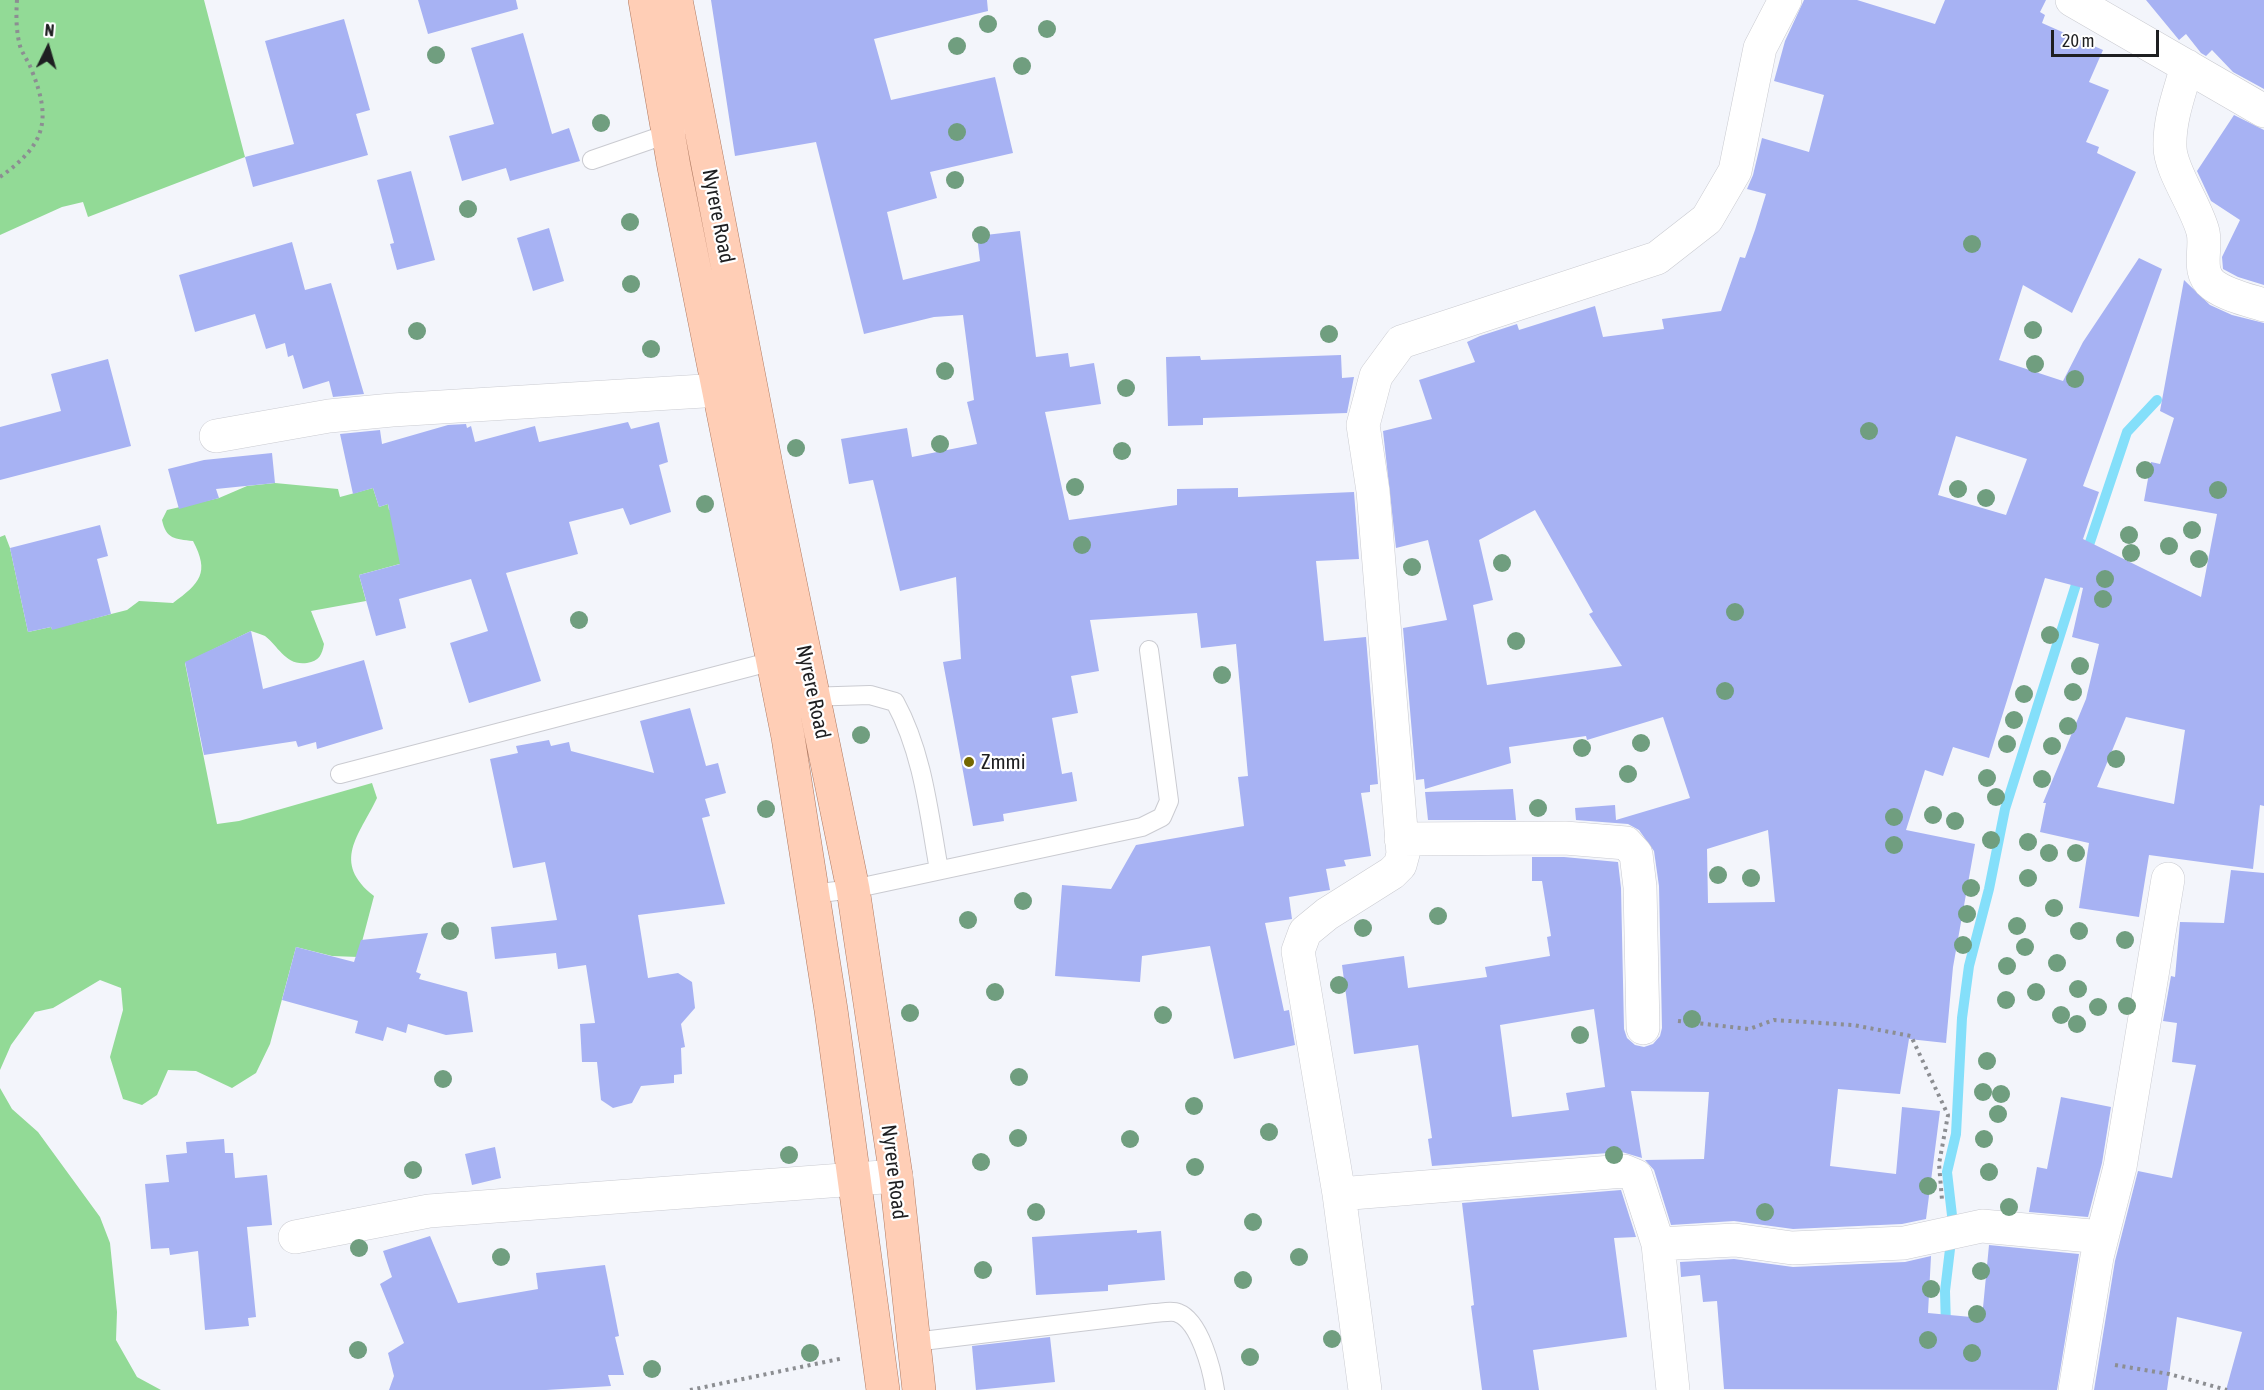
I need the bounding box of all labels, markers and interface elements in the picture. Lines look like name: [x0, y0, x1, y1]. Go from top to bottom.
north arrow: [18, 18, 78, 78]
scale bar: [2054, 18, 2162, 56]
text: N: [44, 21, 55, 39]
text: 20 m: [2062, 30, 2094, 51]
street label: Nyrere Road: [697, 167, 739, 265]
street label: Nyrere Road: [791, 643, 835, 741]
place label: Zmmi: [981, 749, 1026, 775]
marker: Zmmi: [962, 755, 976, 769]
street label: Nyrere Road: [876, 1123, 912, 1221]

